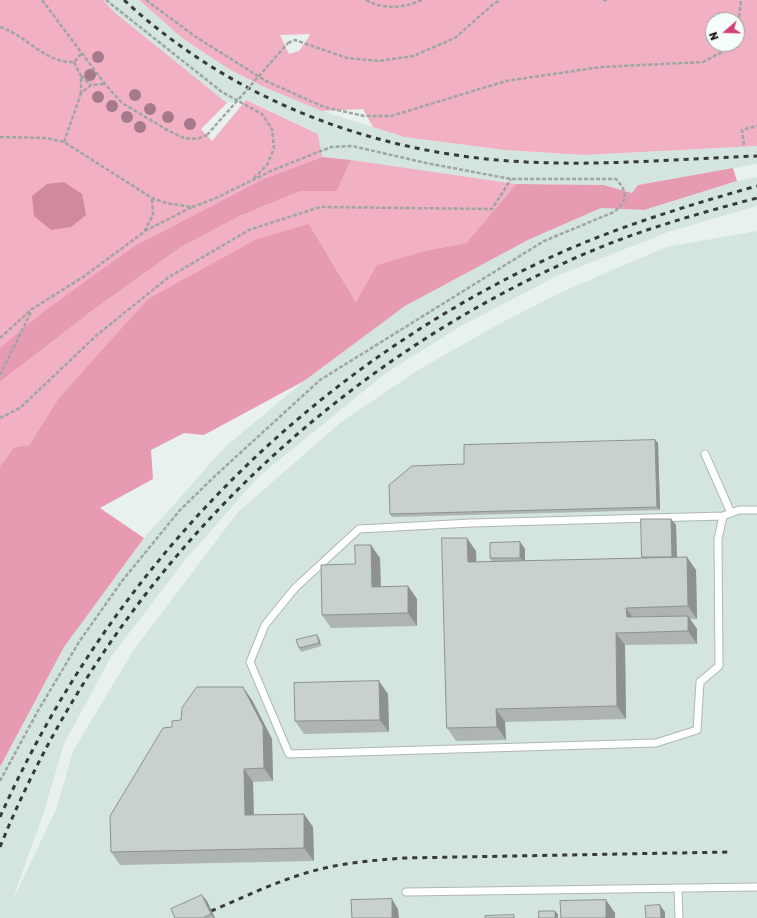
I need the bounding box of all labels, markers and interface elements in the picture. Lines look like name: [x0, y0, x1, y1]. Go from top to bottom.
north arrow: [705, 12, 745, 52]
text: N: [707, 30, 722, 42]

